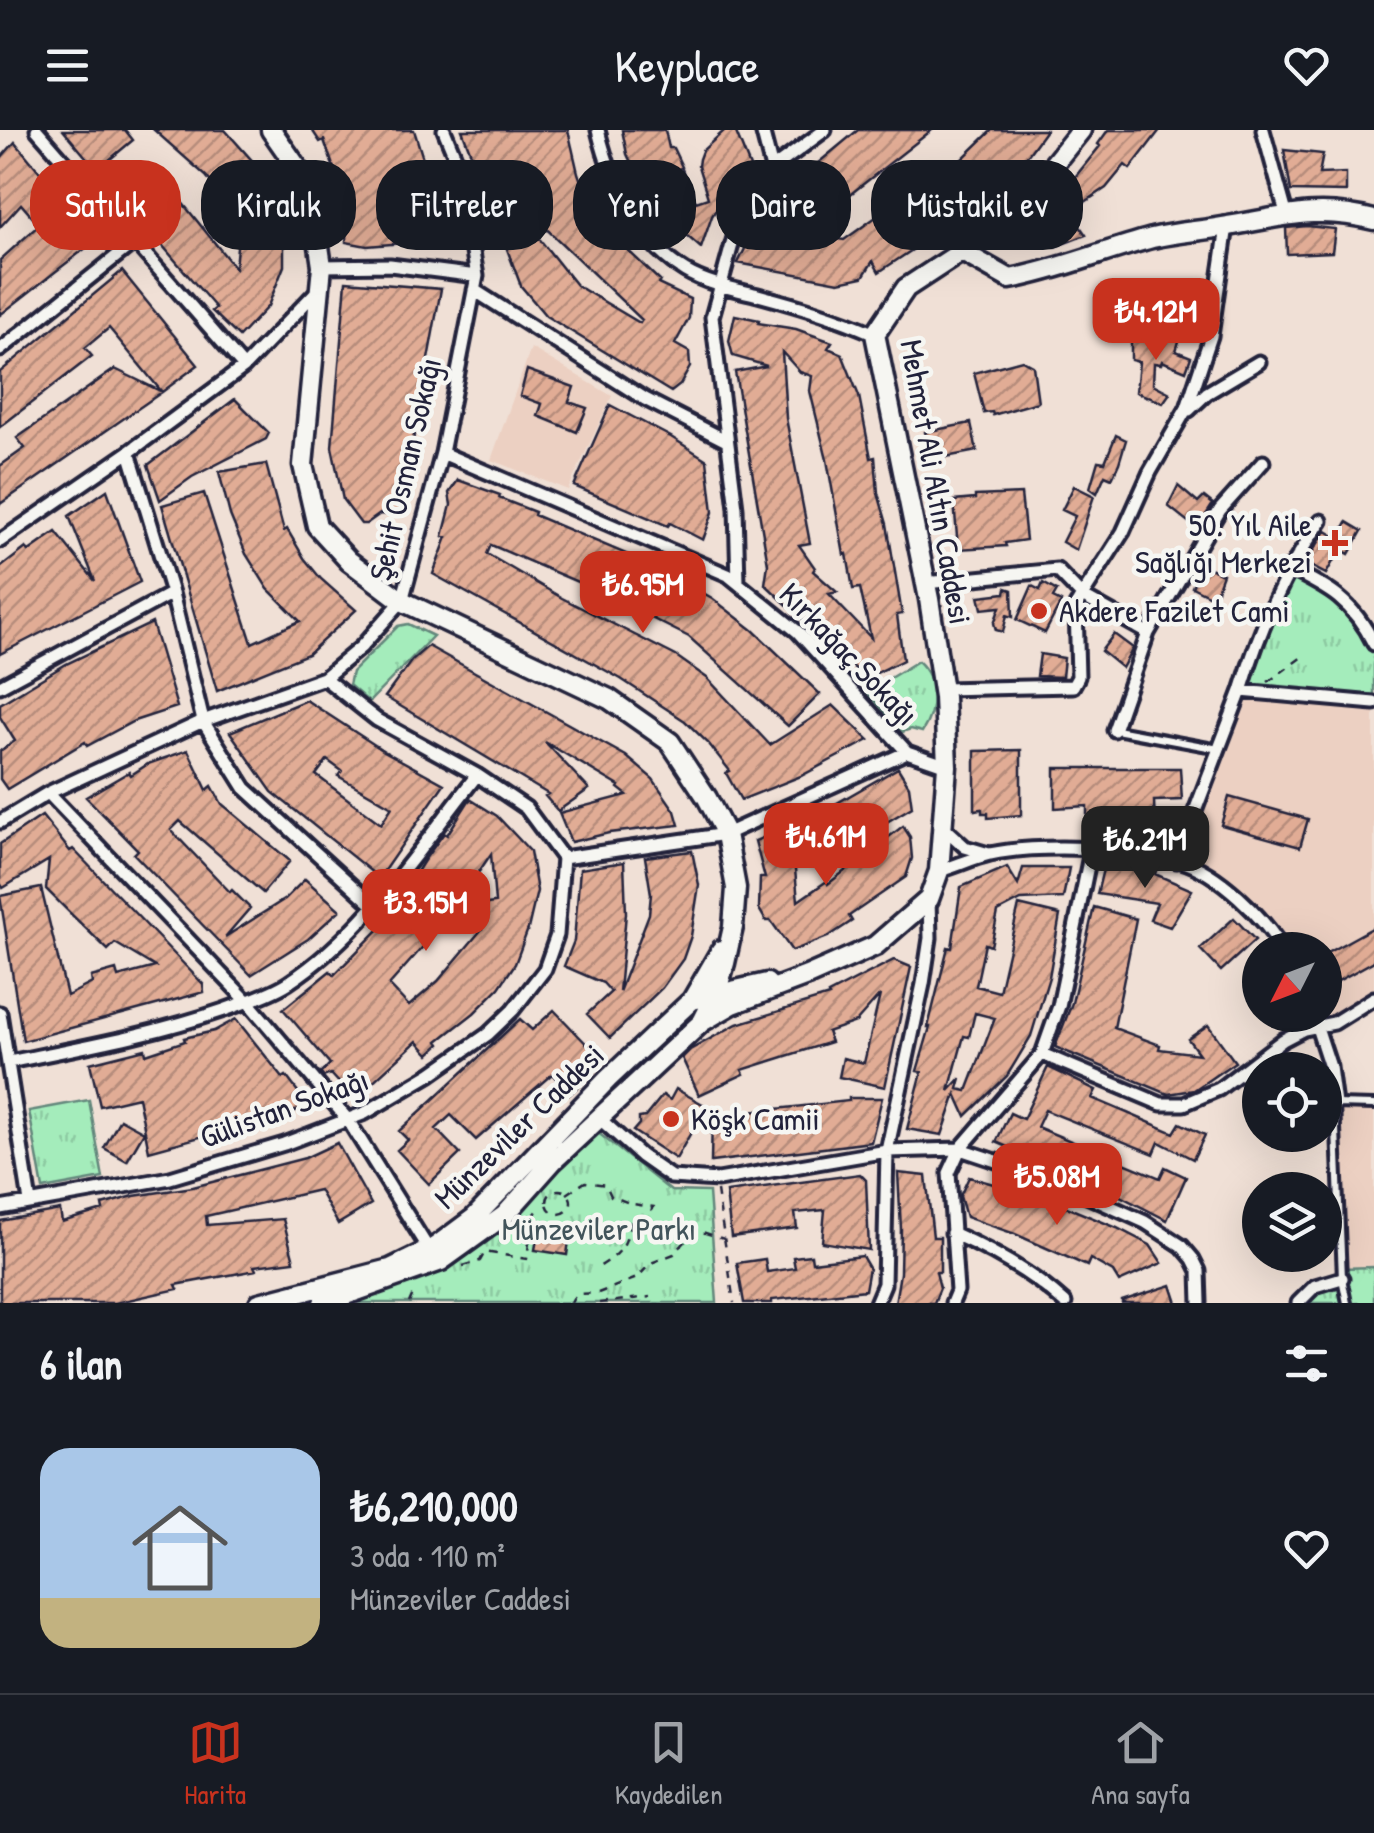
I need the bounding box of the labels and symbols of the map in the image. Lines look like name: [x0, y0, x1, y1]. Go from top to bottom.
pin: ₺4.12M: [1075, 278, 1237, 363]
street label: Mehmet Ali Altın Caddesi: [890, 336, 983, 628]
street label: Şehit Osman Sokağı: [358, 353, 451, 585]
place label: 50. Yıl Aile Sağlığı Merkezi: [1135, 503, 1312, 583]
marker: 50. Yıl Aile Sağlığı Merkezi: [1322, 530, 1348, 556]
pin: ₺6.95M: [562, 551, 724, 636]
street label: Kırkağaç Sokağı: [770, 573, 929, 735]
place label: Akdere Fazilet Cami: [1059, 589, 1290, 632]
marker: Akdere Fazilet Cami: [1028, 600, 1050, 622]
pin: ₺4.61M: [745, 803, 907, 888]
pin: ₺6.21M: [1064, 806, 1226, 891]
pin: ₺3.15M: [345, 869, 507, 954]
north arrow: [1242, 932, 1342, 1032]
street label: Münzeviler Caddesi: [424, 1033, 613, 1218]
street label: Gülistan Sokağı: [194, 1057, 374, 1158]
place label: Köşk Camii: [691, 1097, 820, 1140]
marker: Köşk Camii: [660, 1108, 682, 1130]
pin: ₺5.08M: [976, 1143, 1138, 1228]
park label: Münzeviler Parkı: [502, 1207, 696, 1250]

